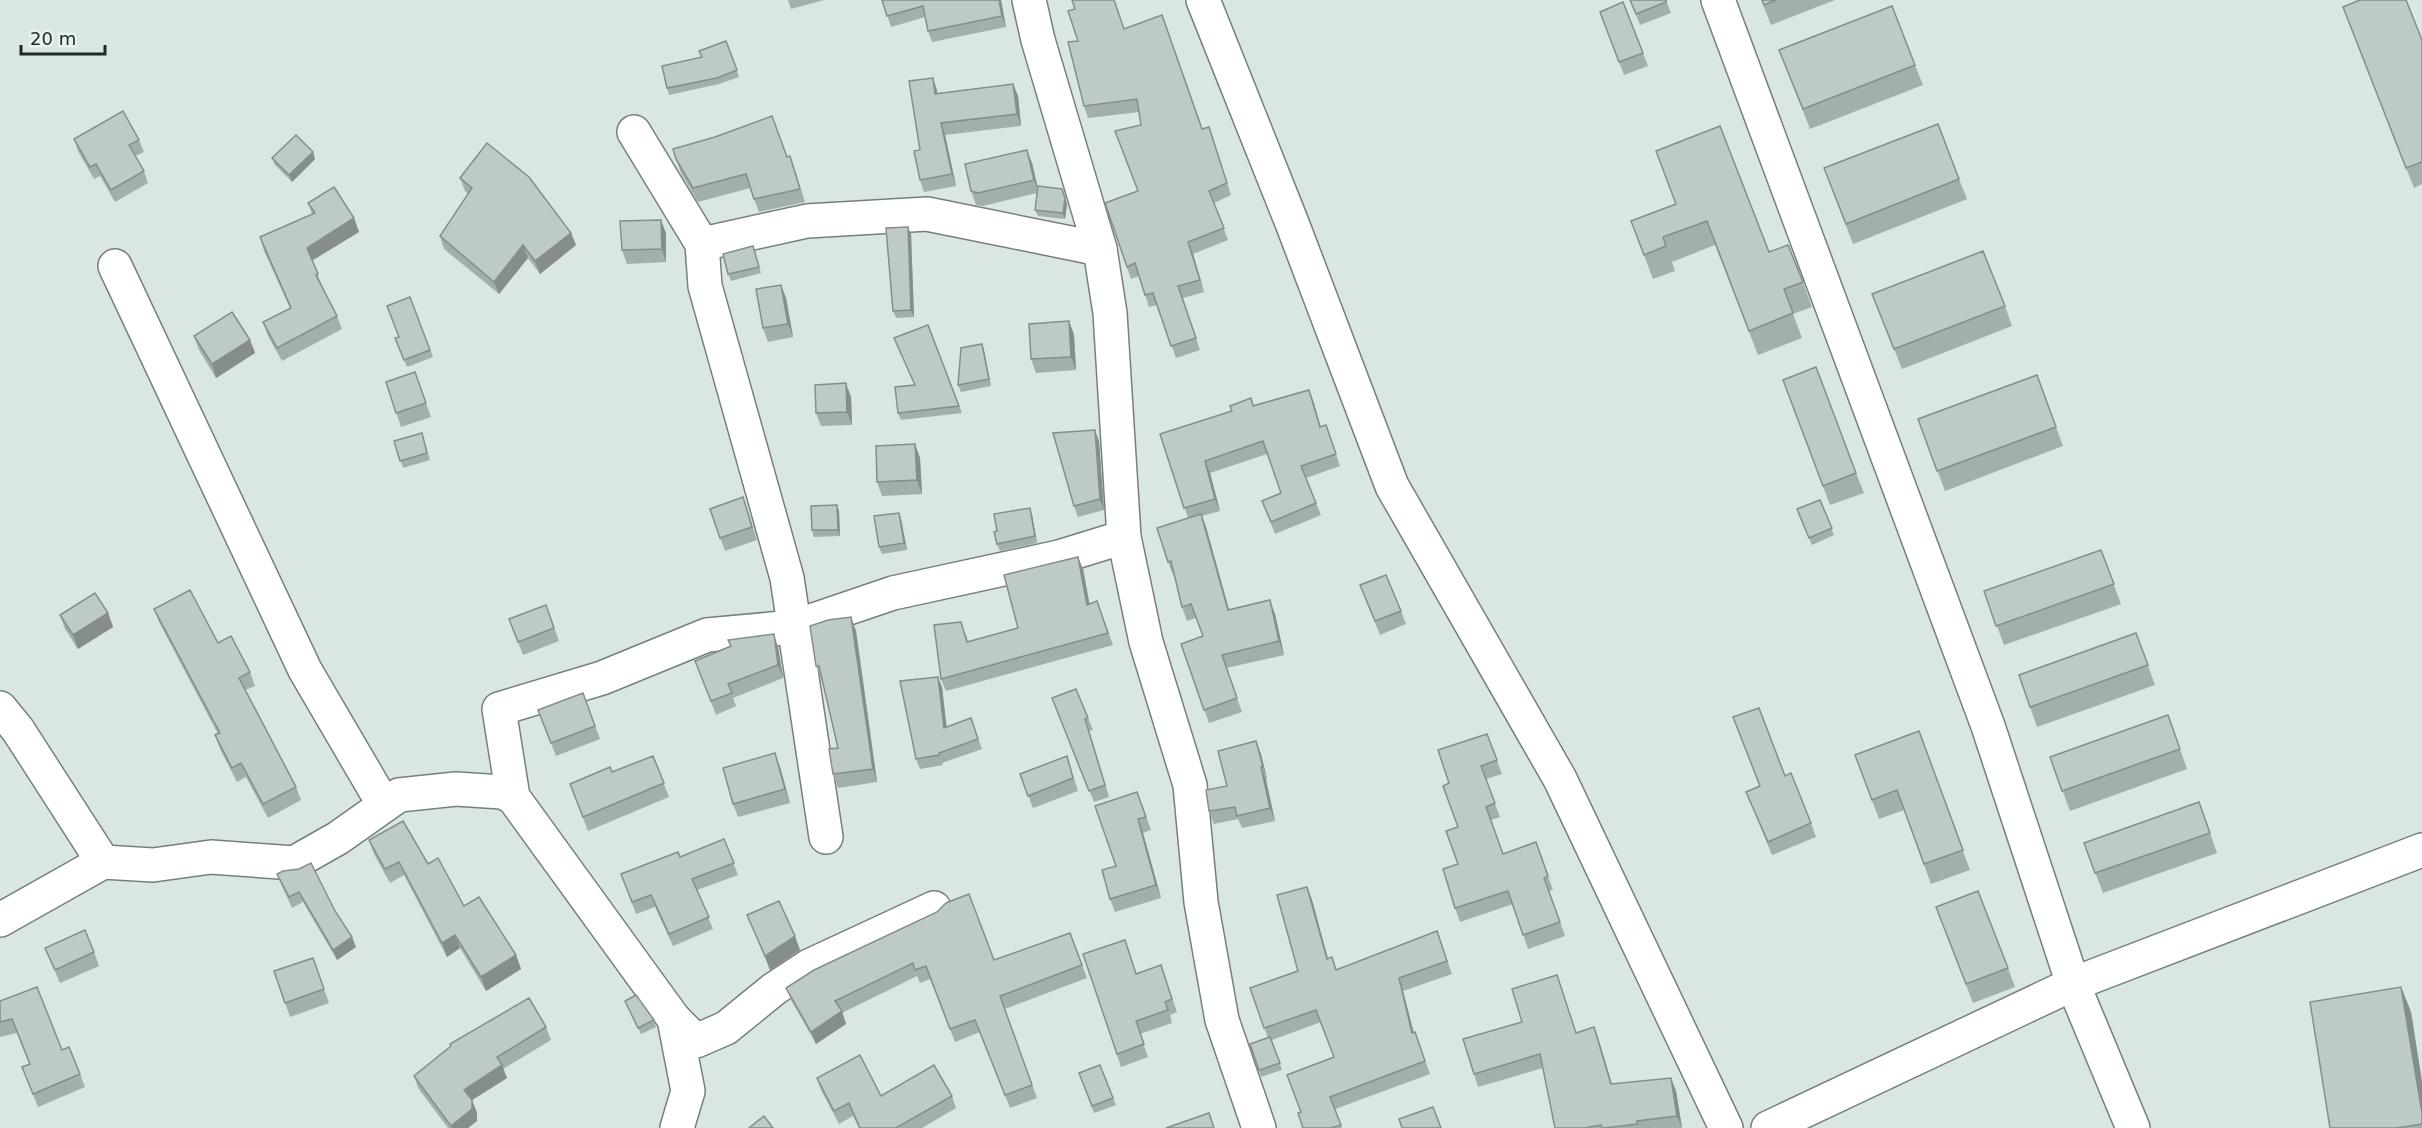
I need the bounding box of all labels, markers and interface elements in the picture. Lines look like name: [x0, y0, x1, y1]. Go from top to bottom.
scale bar: [21, 18, 105, 56]
text: 20 m: [30, 28, 76, 49]

